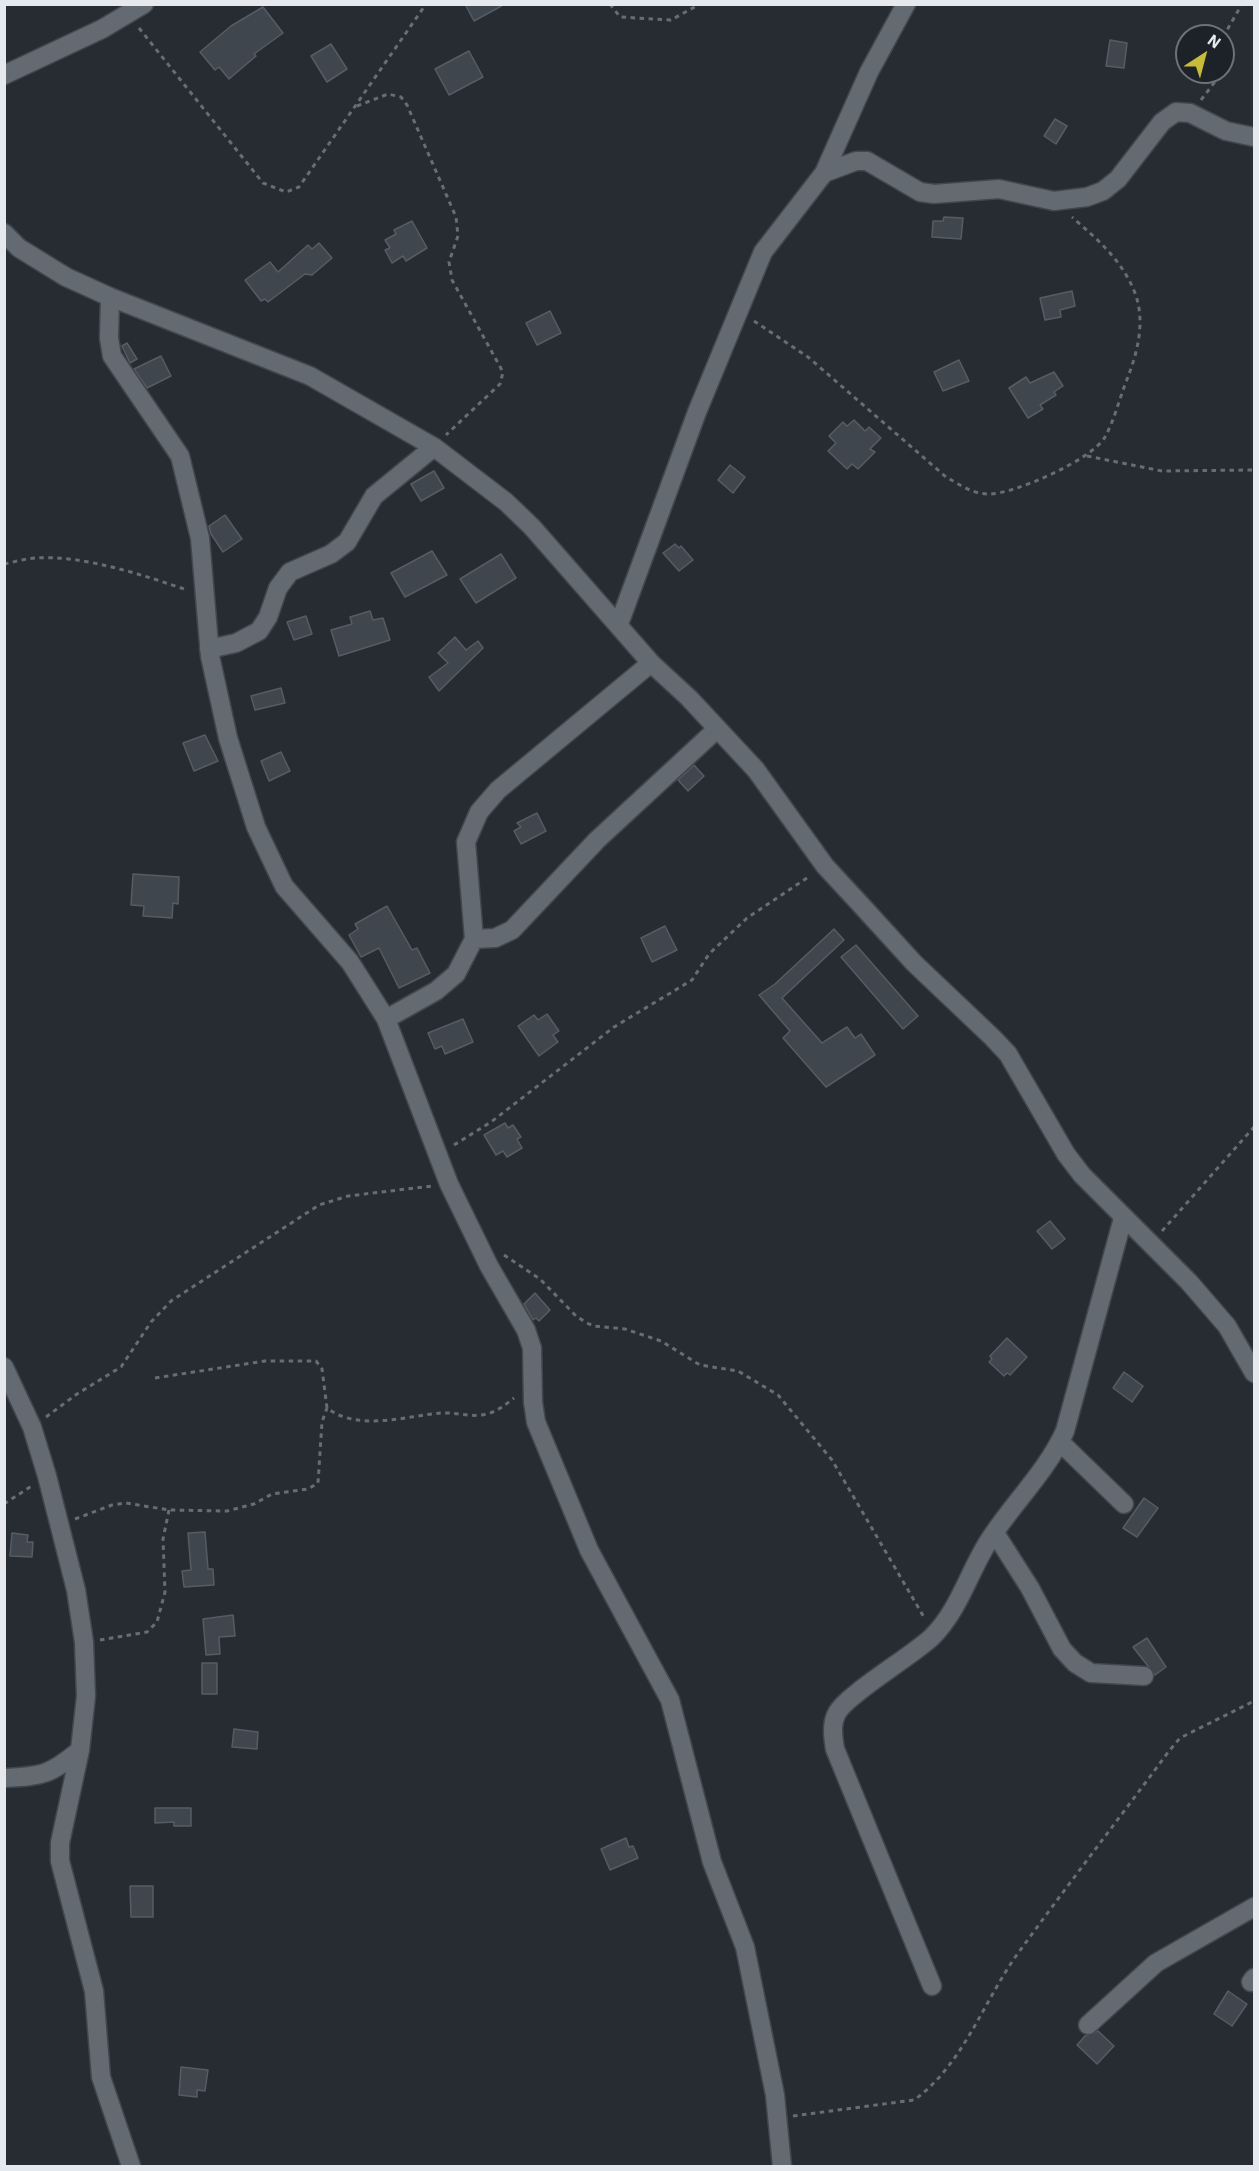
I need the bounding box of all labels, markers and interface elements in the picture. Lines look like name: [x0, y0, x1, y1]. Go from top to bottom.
north arrow: [1175, 24, 1235, 84]
text: N: [1204, 30, 1225, 53]

